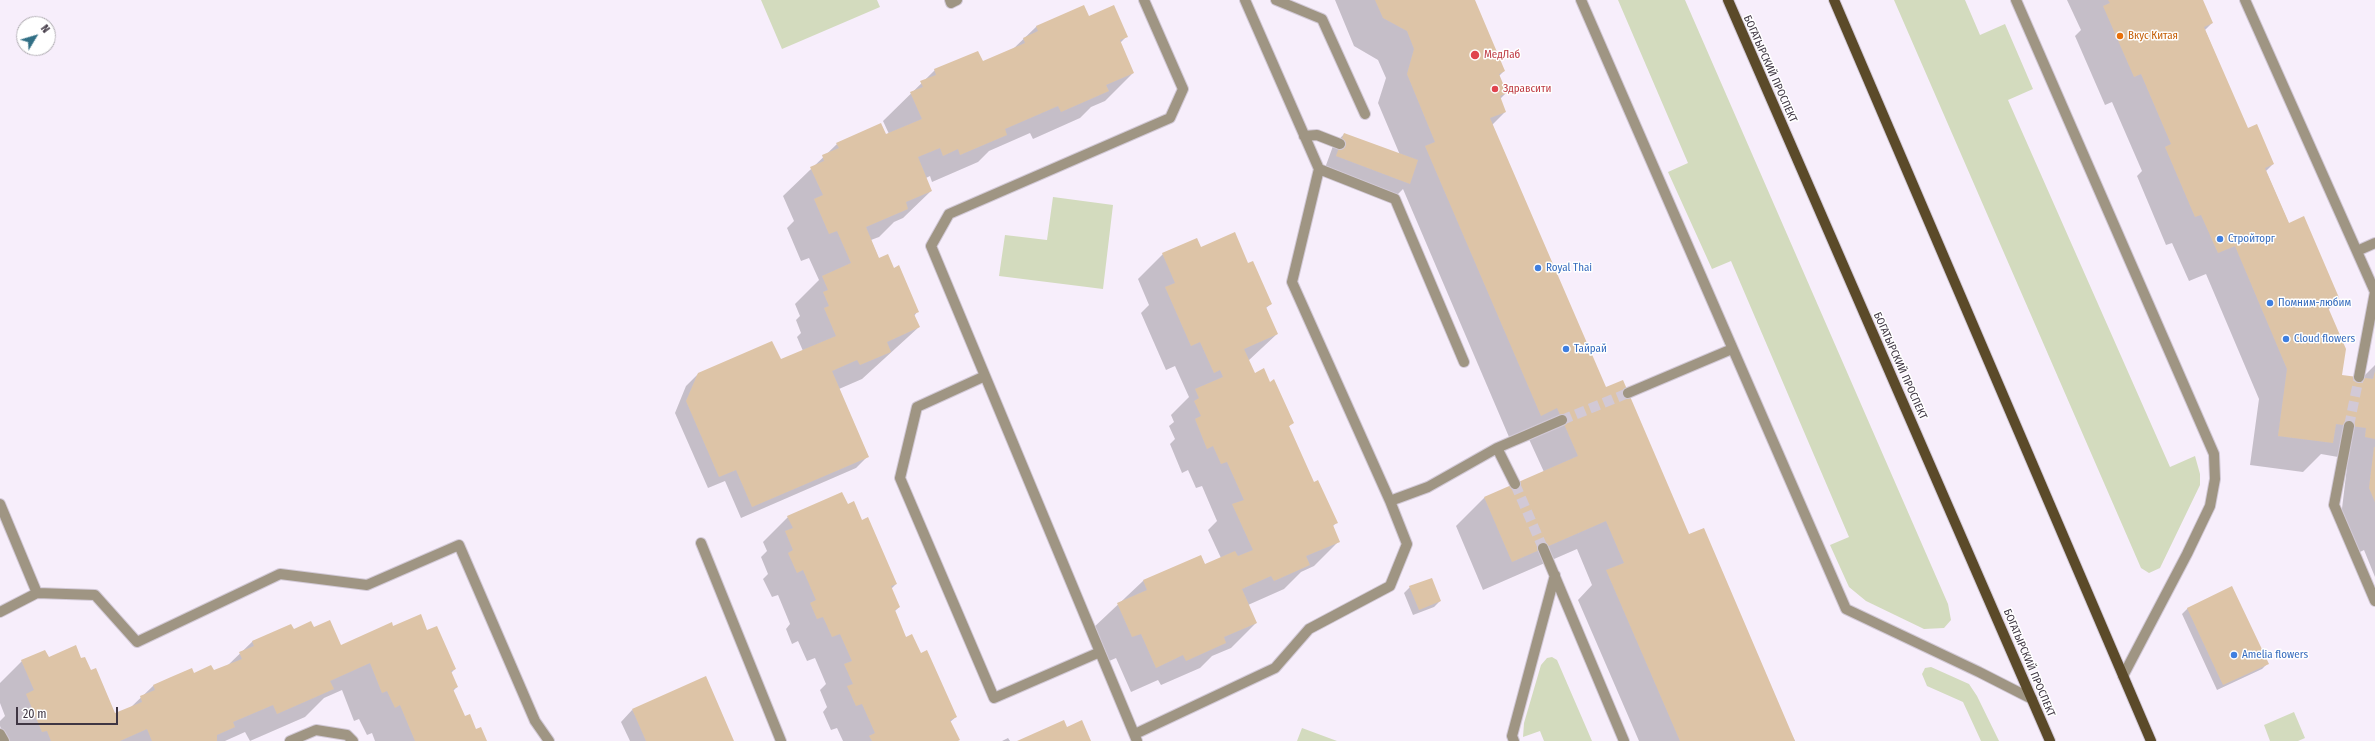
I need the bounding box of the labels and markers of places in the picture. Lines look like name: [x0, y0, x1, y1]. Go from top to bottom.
place label: Вкус Китая: [2128, 29, 2178, 43]
marker: Вкус Китая: [2115, 31, 2125, 41]
place label: МедЛаб: [1484, 48, 1520, 62]
marker: МедЛаб: [1469, 49, 1481, 61]
place label: Здравсити: [1503, 82, 1551, 96]
marker: Здравсити: [1490, 84, 1500, 94]
place label: Стройторг: [2228, 232, 2275, 246]
marker: Стройторг: [2215, 234, 2225, 244]
place label: Royal Thai: [1546, 261, 1592, 275]
marker: Royal Thai: [1533, 263, 1543, 273]
place label: Помним-любим: [2278, 296, 2351, 310]
marker: Помним-любим: [2265, 298, 2275, 308]
place label: Cloud flowers: [2294, 332, 2355, 346]
marker: Cloud flowers: [2281, 334, 2291, 344]
place label: Тайрай: [1574, 342, 1607, 356]
marker: Тайрай: [1561, 344, 1571, 354]
place label: Amelia flowers: [2242, 648, 2308, 662]
marker: Amelia flowers: [2229, 650, 2239, 660]

